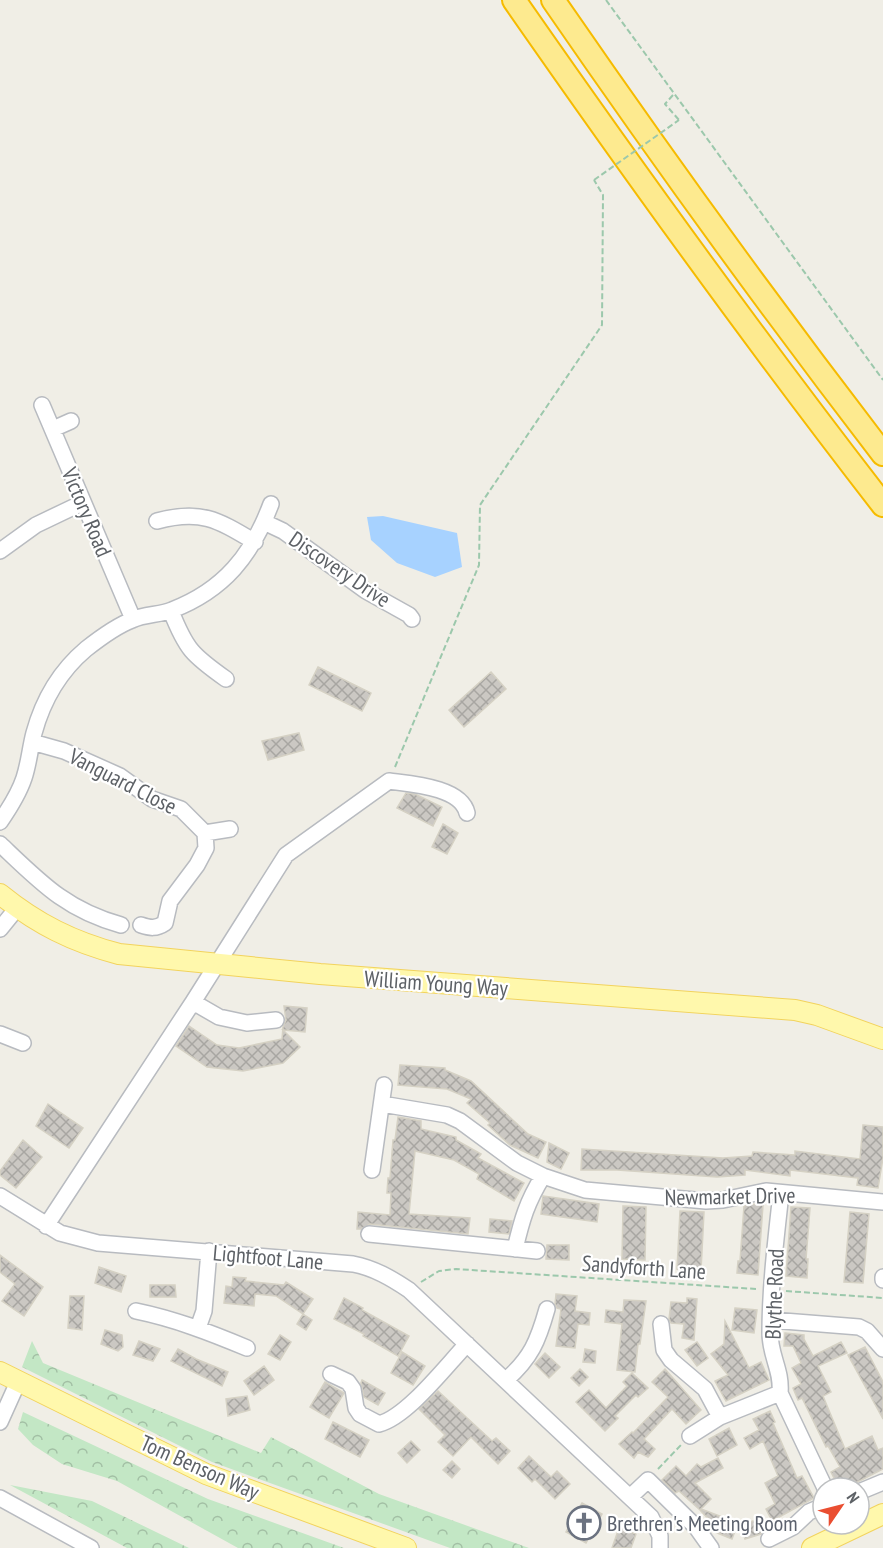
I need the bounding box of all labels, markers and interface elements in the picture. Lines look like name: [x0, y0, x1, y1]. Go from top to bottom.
street label: Victory Road: [55, 462, 118, 561]
street label: Discovery Drive: [284, 525, 396, 613]
street label: Vanguard Close: [64, 742, 182, 820]
street label: William Young Way: [363, 964, 509, 1002]
street label: Newmarket Drive: [664, 1181, 796, 1211]
street label: Lightfoot Lane: [212, 1238, 324, 1276]
street label: Blythe Road: [758, 1248, 790, 1340]
street label: Sandyforth Lane: [581, 1249, 707, 1285]
street label: Tom Benson Way: [136, 1428, 264, 1506]
north arrow: [811, 1476, 871, 1536]
text: N: [843, 1488, 864, 1507]
church icon: Brethren's Meeting Room: [566, 1505, 602, 1541]
place label: Brethren's Meeting Room: [607, 1509, 798, 1537]

